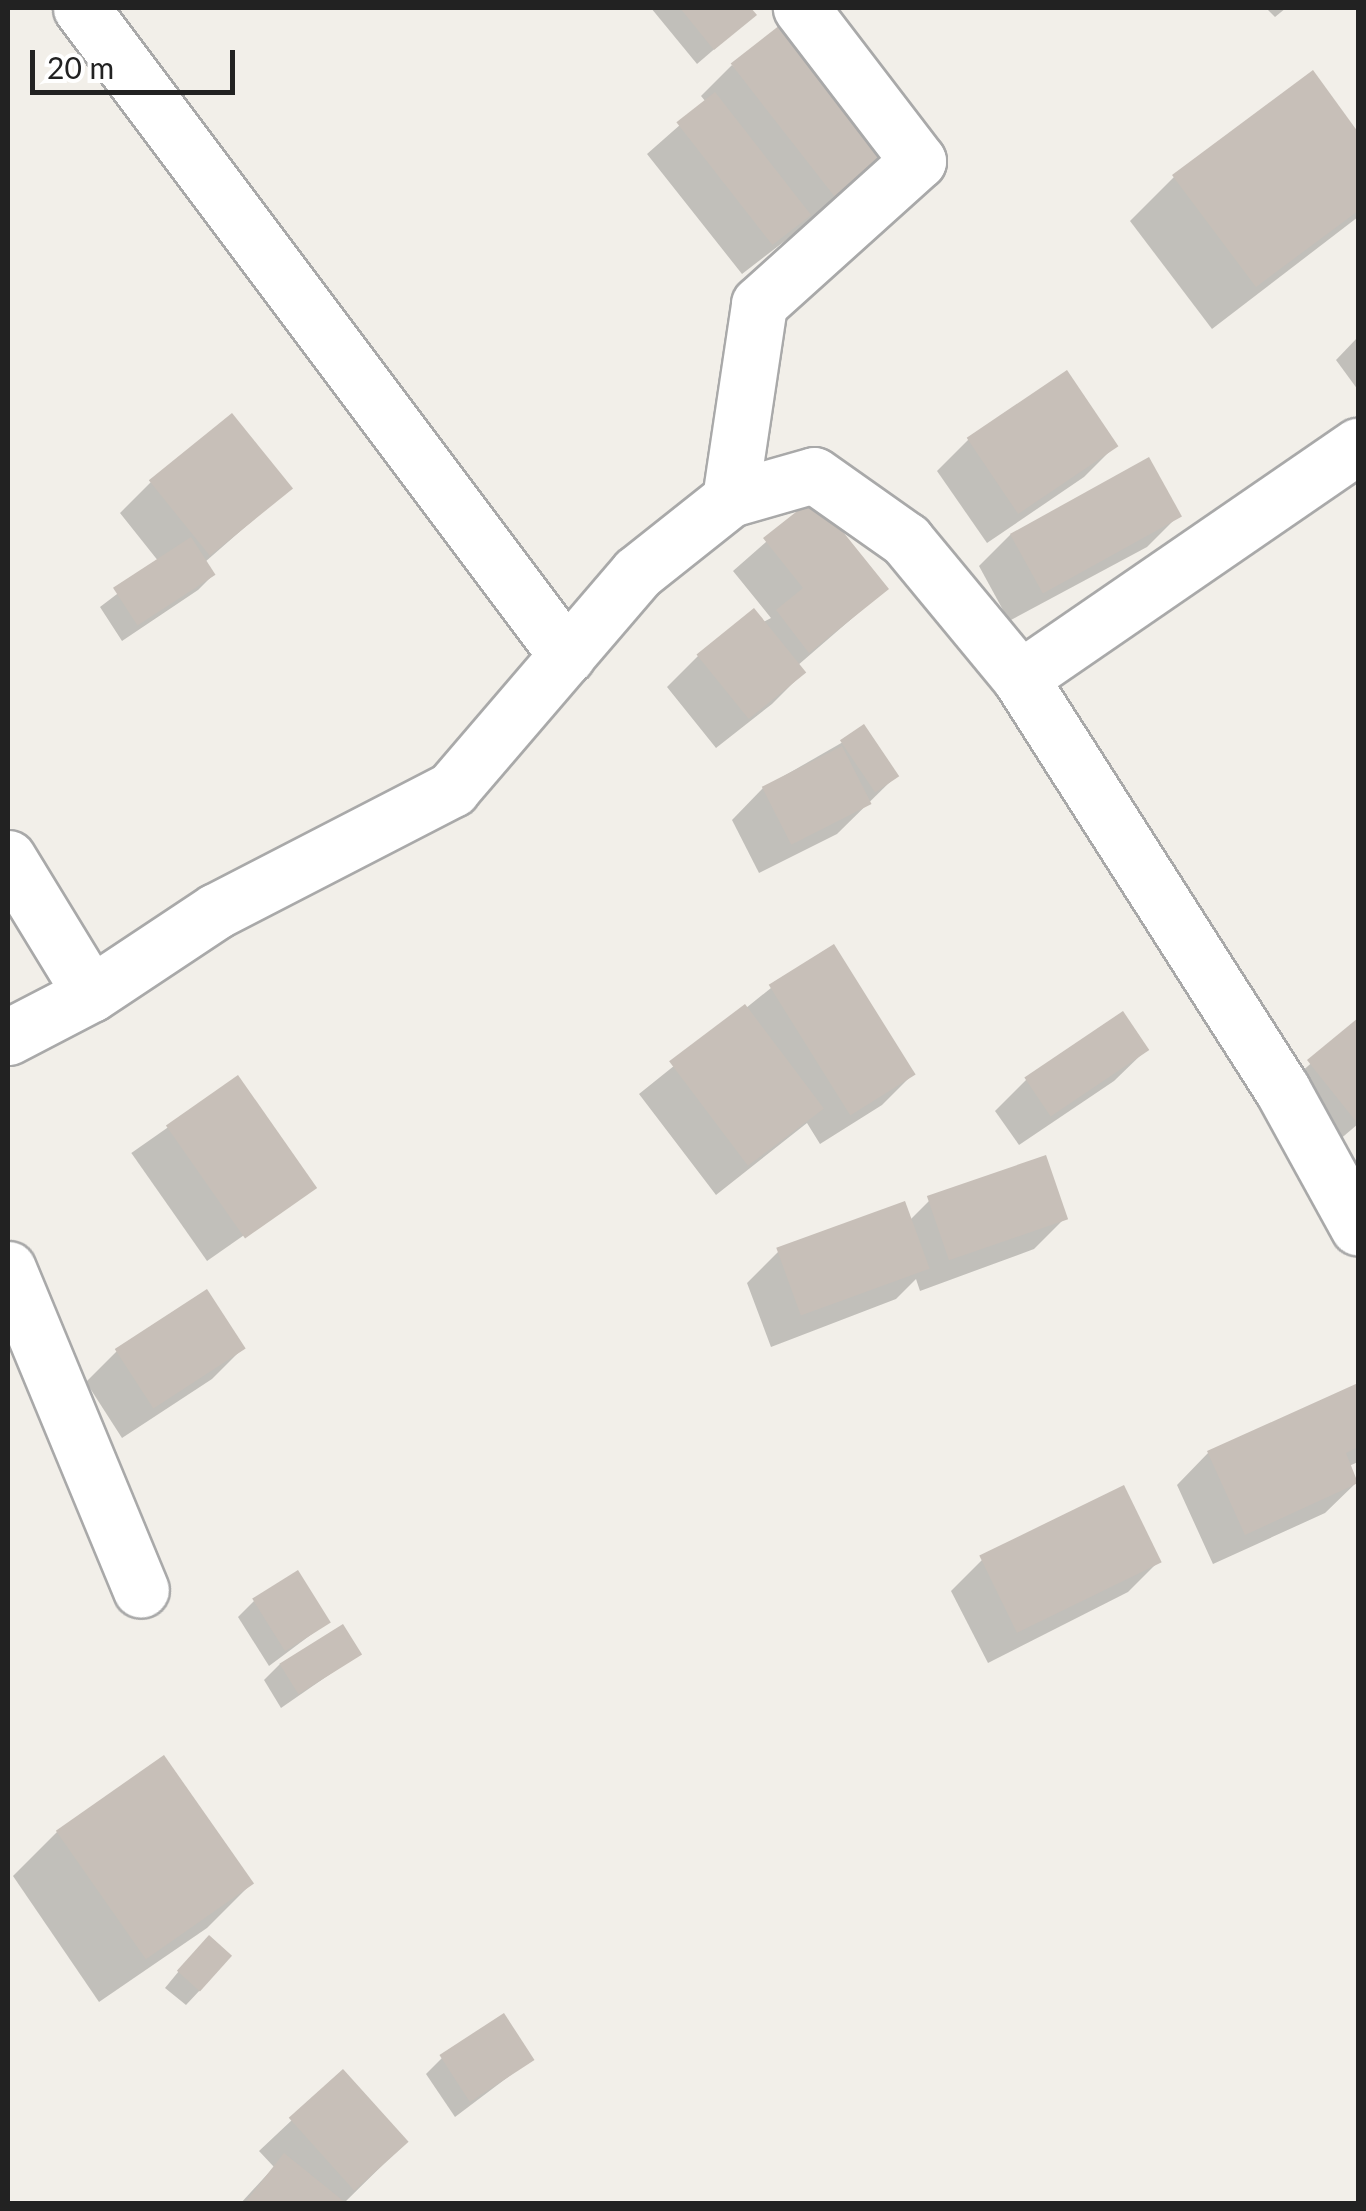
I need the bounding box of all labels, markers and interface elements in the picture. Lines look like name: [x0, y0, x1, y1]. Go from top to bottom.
scale bar: [35, 30, 240, 92]
text: 20 m: [47, 49, 114, 85]

